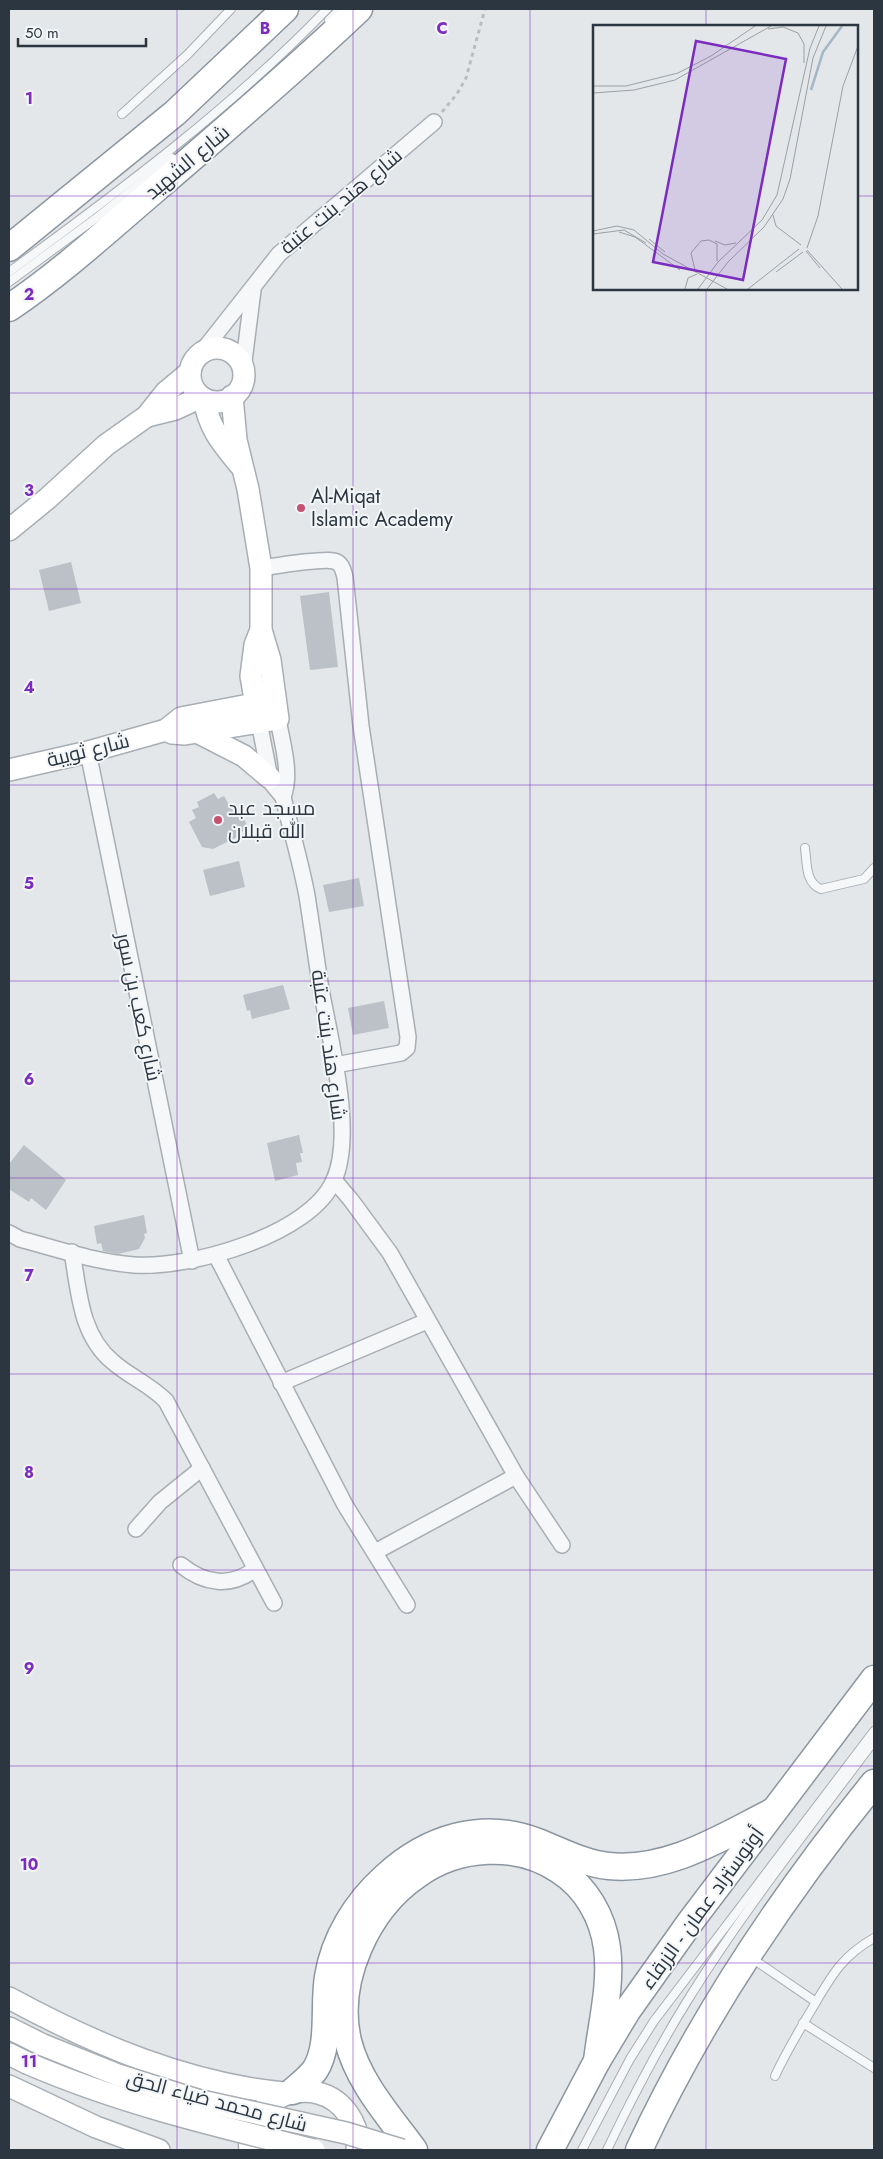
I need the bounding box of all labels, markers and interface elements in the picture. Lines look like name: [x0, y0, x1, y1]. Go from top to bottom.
scale bar: [18, 15, 145, 47]
text: B: [260, 17, 270, 40]
text: C: [436, 17, 448, 40]
text: 50 m: [25, 22, 59, 44]
inset map: [593, 25, 858, 290]
text: 1: [25, 87, 33, 110]
street label: شارع الشهيد: [139, 118, 236, 206]
street label: شارع هند بنت عتبة: [274, 141, 409, 261]
text: 2: [24, 283, 34, 306]
text: 3: [24, 479, 34, 502]
place label: Al-Miqat Islamic Academy: [311, 482, 453, 534]
marker: Al-Miqat Islamic Academy: [295, 502, 307, 514]
text: 4: [23, 676, 35, 699]
street label: شارع ثويبة: [44, 726, 133, 775]
place label: مسجد عبد الله قبلان: [228, 794, 315, 846]
marker: مسجد عبد الله قبلان: [212, 814, 224, 826]
text: 5: [24, 872, 34, 895]
street label: شارع كعب بن سور: [108, 929, 168, 1084]
street label: شارع هند بنت عتبة: [304, 968, 353, 1122]
text: 6: [24, 1068, 34, 1091]
text: 7: [24, 1264, 34, 1287]
text: 8: [24, 1461, 34, 1484]
text: 9: [24, 1657, 34, 1680]
street label: أوتوستراد عمان - الزرقاء: [634, 1821, 771, 1995]
text: 10: [20, 1853, 38, 1876]
text: 11: [21, 2050, 37, 2073]
street label: شارع محمد ضياء الحق: [123, 2063, 310, 2140]

